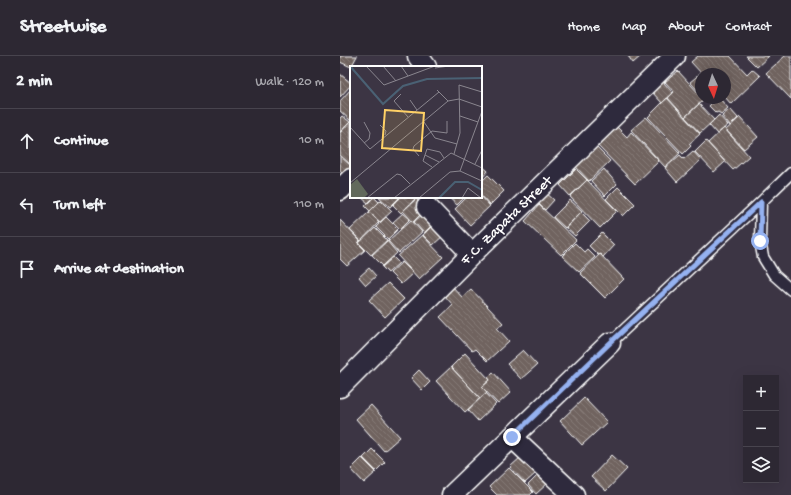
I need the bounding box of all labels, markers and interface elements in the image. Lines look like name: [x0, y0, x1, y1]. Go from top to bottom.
text: Streetwise: [20, 16, 106, 39]
text: Home: [568, 19, 600, 36]
text: Map: [622, 19, 646, 36]
text: About: [668, 19, 704, 36]
text: Contact: [726, 19, 771, 36]
inset map: [350, 66, 482, 198]
north arrow: [695, 68, 731, 104]
text: 2 min: [16, 72, 52, 92]
text: Walk · 120 m: [256, 75, 324, 90]
icon: ahead: [16, 130, 38, 152]
text: Continue: [54, 132, 108, 150]
text: 10 m: [299, 133, 324, 148]
street label: F.C. Zapata Street: [457, 171, 558, 270]
icon: left: [16, 194, 38, 216]
text: Turn left: [54, 196, 105, 214]
text: 110 m: [294, 197, 324, 212]
route start: [751, 232, 769, 250]
icon: arrive: [16, 258, 38, 280]
text: Arrive at destination: [54, 260, 184, 278]
map controls: [743, 375, 779, 483]
button: +: [743, 375, 779, 411]
button: −: [743, 411, 779, 447]
route end: [503, 428, 521, 446]
button: layers: [743, 447, 779, 483]

